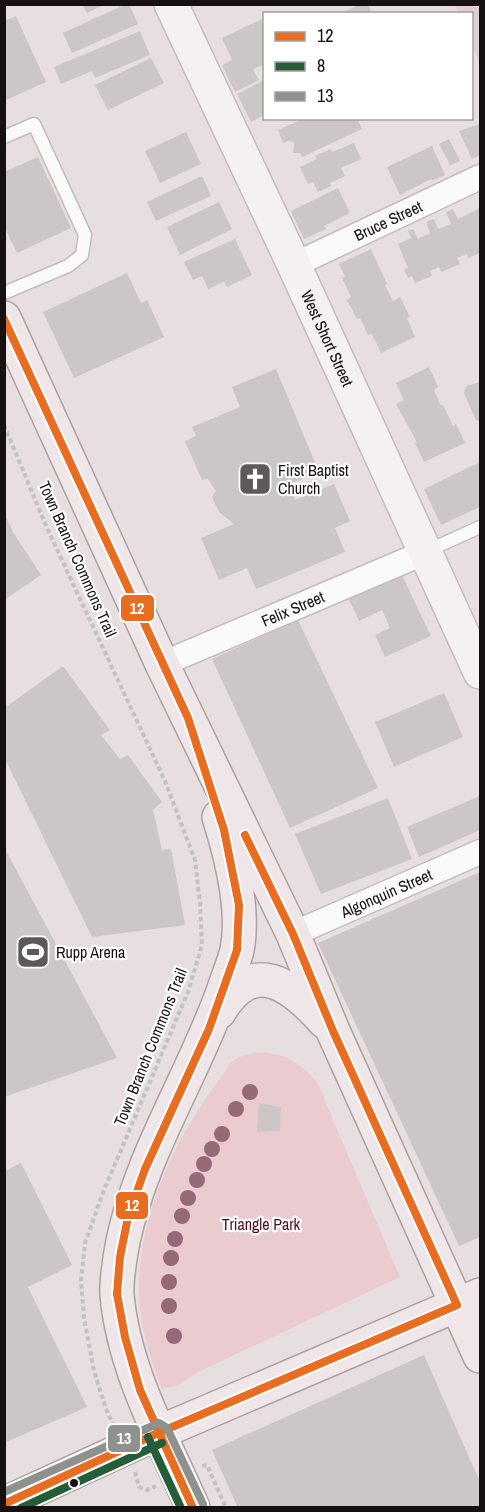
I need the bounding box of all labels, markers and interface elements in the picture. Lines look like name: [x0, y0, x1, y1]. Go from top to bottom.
legend: [263, 12, 473, 120]
text: 12: [317, 23, 333, 48]
text: 8: [317, 53, 325, 78]
text: 13: [317, 83, 333, 108]
street label: Bruce Street: [350, 195, 426, 246]
street label: West Short Street: [296, 287, 359, 390]
place label: First Baptist Church: [278, 459, 349, 499]
church icon: First Baptist Church: [237, 461, 273, 497]
street label: Town Branch Commons Trail: [34, 478, 122, 640]
street label: Felix Street: [258, 585, 328, 632]
line badge: 12: [120, 594, 155, 622]
text: 12: [130, 597, 144, 619]
street label: Algonquin Street: [336, 863, 436, 923]
sports icon: Rupp Arena: [15, 934, 51, 970]
place label: Rupp Arena: [56, 941, 126, 963]
street label: Town Branch Commons Trail: [108, 965, 192, 1129]
line badge: 12: [115, 1191, 149, 1220]
text: 12: [125, 1194, 139, 1216]
park label: Triangle Park: [222, 1213, 301, 1235]
line badge: 13: [107, 1424, 141, 1453]
text: 13: [117, 1427, 131, 1449]
unlabelled marker: [68, 1477, 80, 1489]

